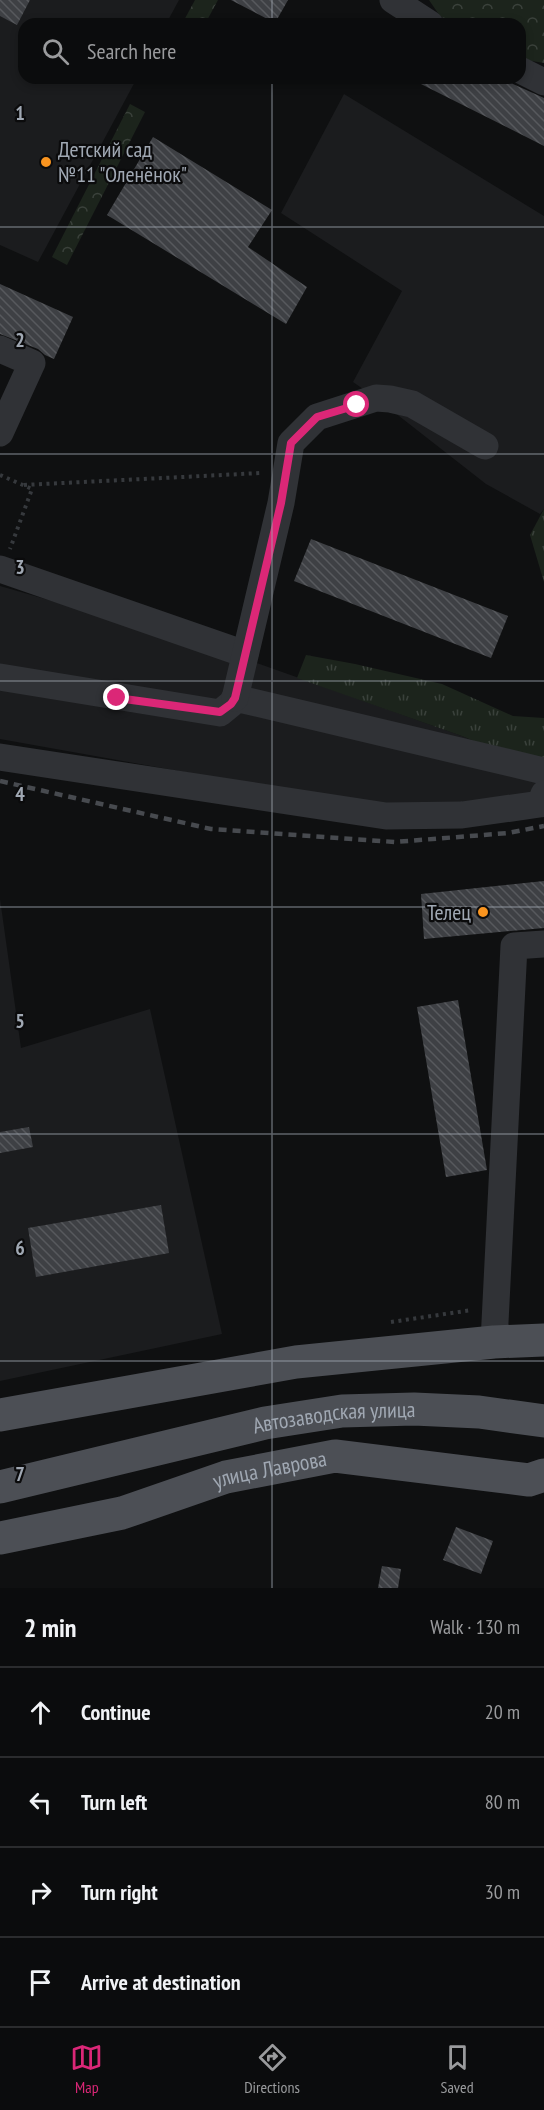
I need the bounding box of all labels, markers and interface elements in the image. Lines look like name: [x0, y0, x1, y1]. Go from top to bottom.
search box: [18, 18, 526, 84]
icon: search: [39, 35, 72, 68]
text: Search here: [87, 37, 176, 65]
text: 1: [15, 100, 25, 126]
place label: Детский сад №11 "Оленёнок": [58, 135, 187, 188]
marker: Детский сад №11 "Оленёнок": [39, 155, 53, 169]
text: 2: [15, 327, 25, 353]
route start: [343, 391, 369, 417]
text: 3: [15, 554, 25, 580]
route end: [103, 684, 129, 710]
text: 4: [15, 781, 25, 807]
place label: Телец: [427, 898, 471, 926]
marker: Телец: [476, 905, 490, 919]
text: 5: [15, 1008, 25, 1034]
text: 6: [15, 1235, 25, 1261]
street label: Автозаводская улица: [250, 1395, 416, 1440]
street label: улица Лаврова: [209, 1444, 329, 1495]
text: 7: [15, 1461, 25, 1487]
text: 2 min: [24, 1611, 77, 1644]
text: Walk · 130 m: [430, 1614, 520, 1640]
icon: ahead: [24, 1696, 57, 1729]
text: Continue: [81, 1698, 151, 1726]
text: 20 m: [485, 1699, 520, 1725]
icon: left: [24, 1786, 57, 1819]
text: Turn left: [81, 1788, 147, 1816]
text: 80 m: [485, 1789, 520, 1815]
icon: right: [24, 1876, 57, 1909]
text: Turn right: [81, 1878, 158, 1906]
text: 30 m: [485, 1879, 520, 1905]
icon: arrive: [24, 1966, 57, 1999]
text: Arrive at destination: [81, 1968, 241, 1996]
tab: Map: [70, 2041, 103, 2097]
tab: Directions: [244, 2041, 300, 2097]
tab: Saved: [441, 2041, 474, 2097]

